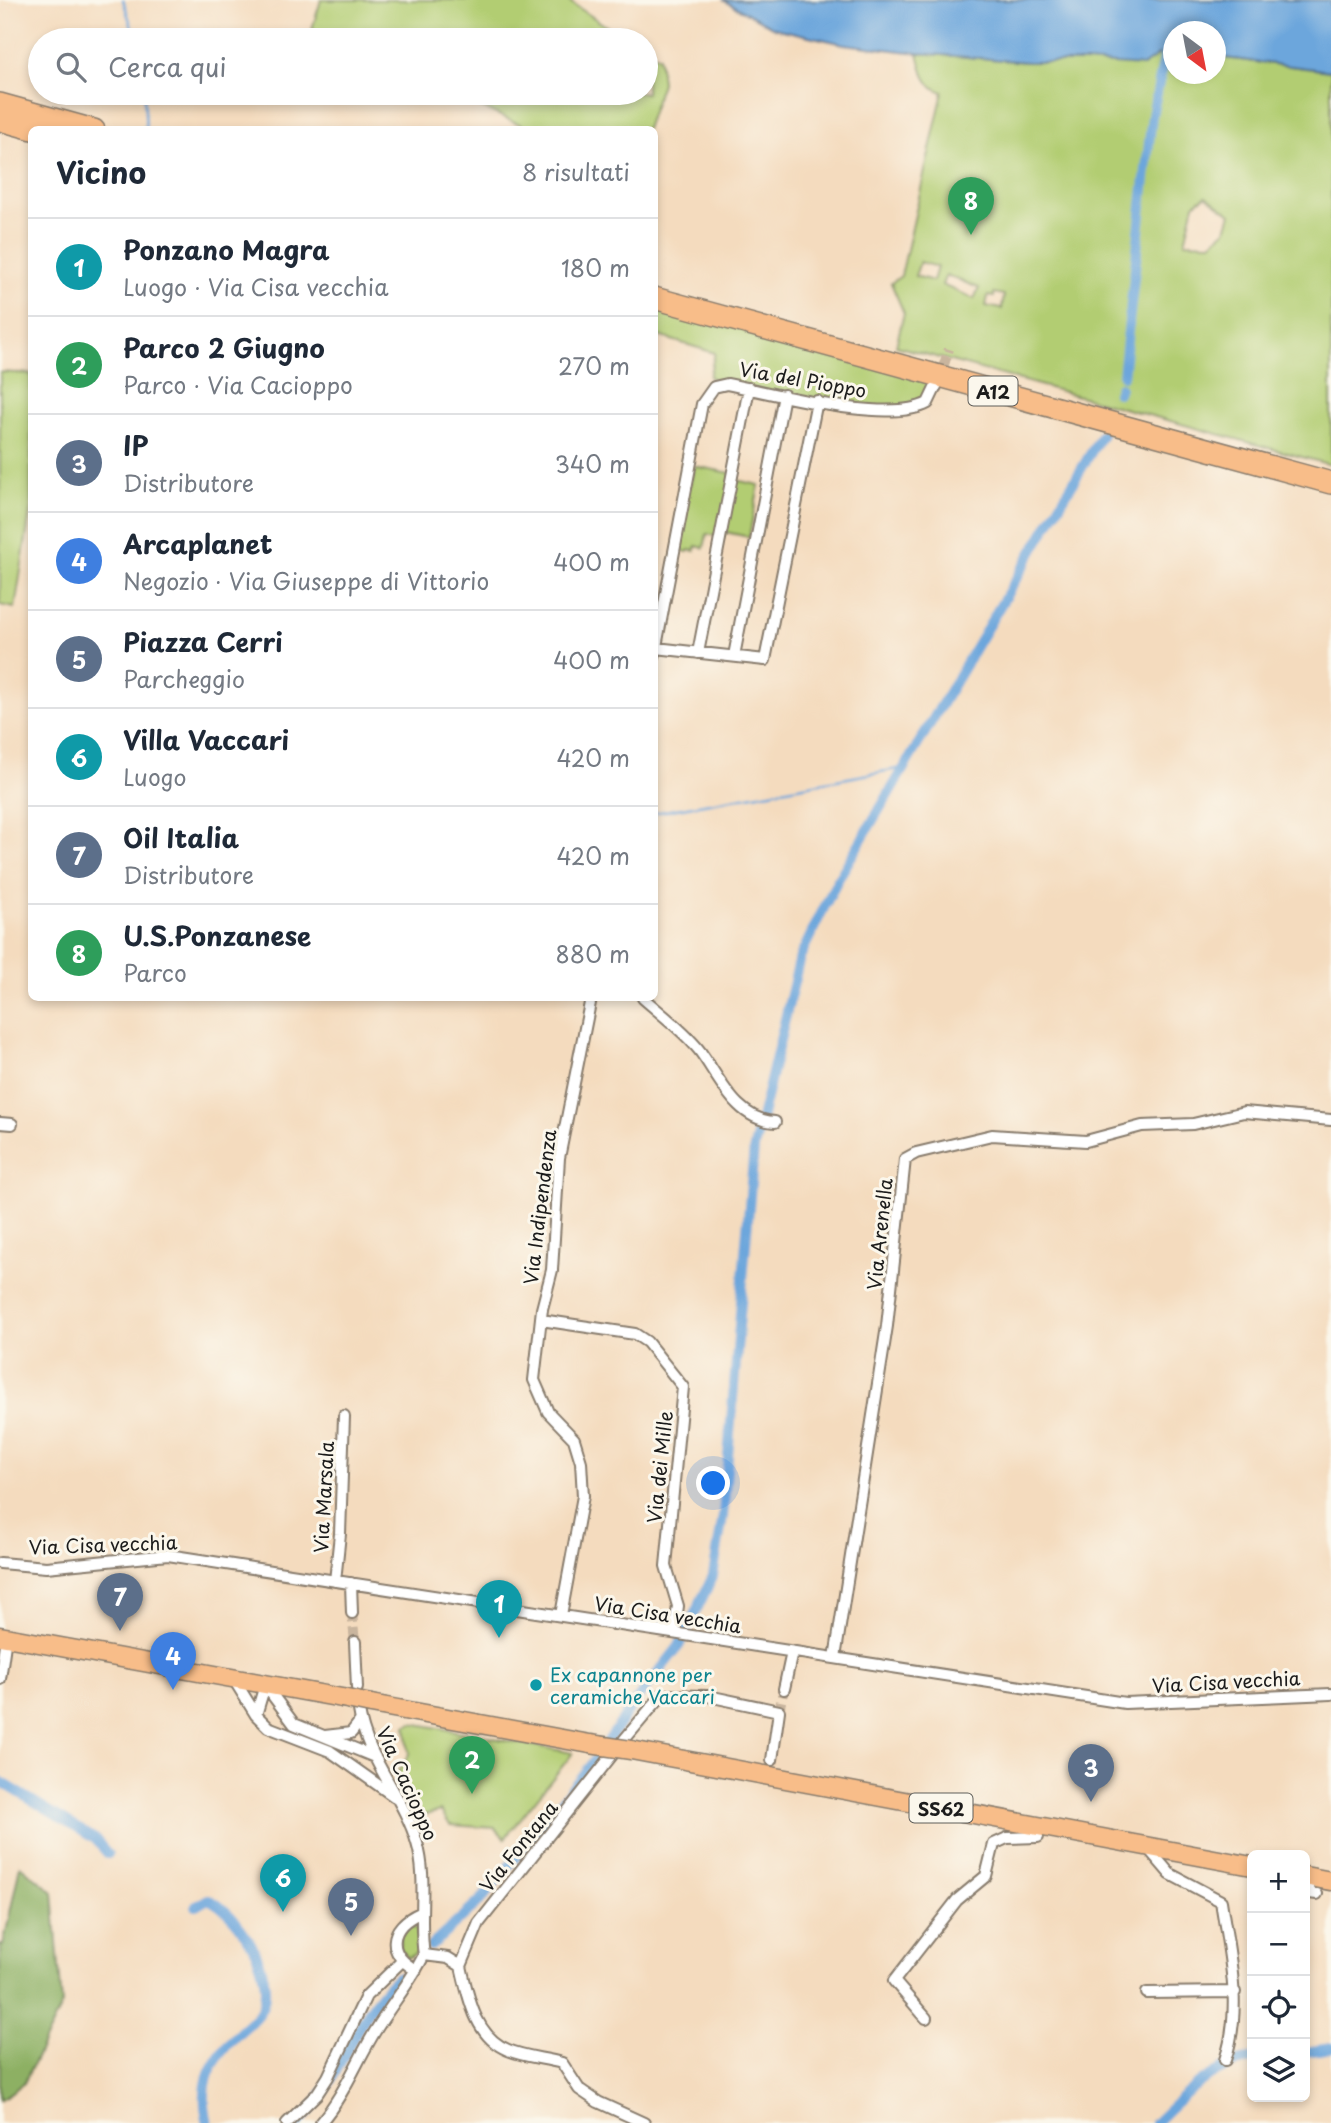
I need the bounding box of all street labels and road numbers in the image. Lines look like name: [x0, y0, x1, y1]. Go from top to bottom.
street label: Via del Pioppo: [737, 354, 869, 404]
road number: A12: [968, 376, 1018, 405]
street label: Via Indipendenza: [516, 1128, 562, 1286]
street label: Via Arenella: [859, 1177, 899, 1291]
street label: Via dei Mille: [639, 1409, 679, 1525]
street label: Via Marsala: [306, 1440, 340, 1554]
street label: Via Cisa vecchia: [28, 1527, 178, 1561]
street label: Via Cisa vecchia: [592, 1589, 744, 1640]
street label: Via Cisa vecchia: [1151, 1663, 1301, 1699]
street label: Via Cacioppo: [370, 1721, 446, 1845]
street label: Via Fontana: [472, 1794, 564, 1898]
road number: SS62: [909, 1794, 972, 1822]

